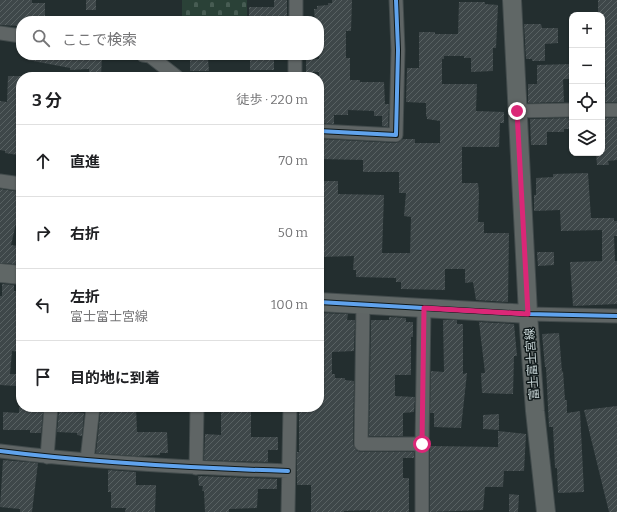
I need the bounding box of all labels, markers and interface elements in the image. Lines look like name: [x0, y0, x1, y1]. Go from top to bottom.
map controls: [569, 12, 605, 156]
button: +: [569, 12, 605, 48]
search box: [16, 16, 324, 60]
icon: search: [30, 27, 52, 49]
text: ここで検索: [62, 31, 137, 49]
button: −: [569, 48, 605, 84]
button: locate: [569, 84, 605, 120]
text: 3 分: [32, 90, 62, 111]
text: 徒歩 · 220 m: [237, 92, 308, 107]
route end: [508, 102, 526, 120]
button: layers: [569, 120, 605, 156]
icon: ahead: [32, 150, 54, 172]
text: 直進: [70, 153, 100, 171]
text: 70 m: [278, 153, 308, 168]
icon: right: [32, 222, 54, 244]
text: 右折: [70, 225, 100, 243]
text: 50 m: [278, 225, 308, 240]
text: 左折: [70, 288, 100, 306]
icon: left: [32, 294, 54, 316]
text: 100 m: [271, 297, 308, 312]
text: 富士富士宮線: [70, 309, 148, 324]
street label: 富士富士宮線: [523, 328, 541, 400]
icon: arrive: [32, 366, 54, 388]
text: 目的地に到着: [70, 369, 160, 387]
route start: [413, 435, 431, 453]

